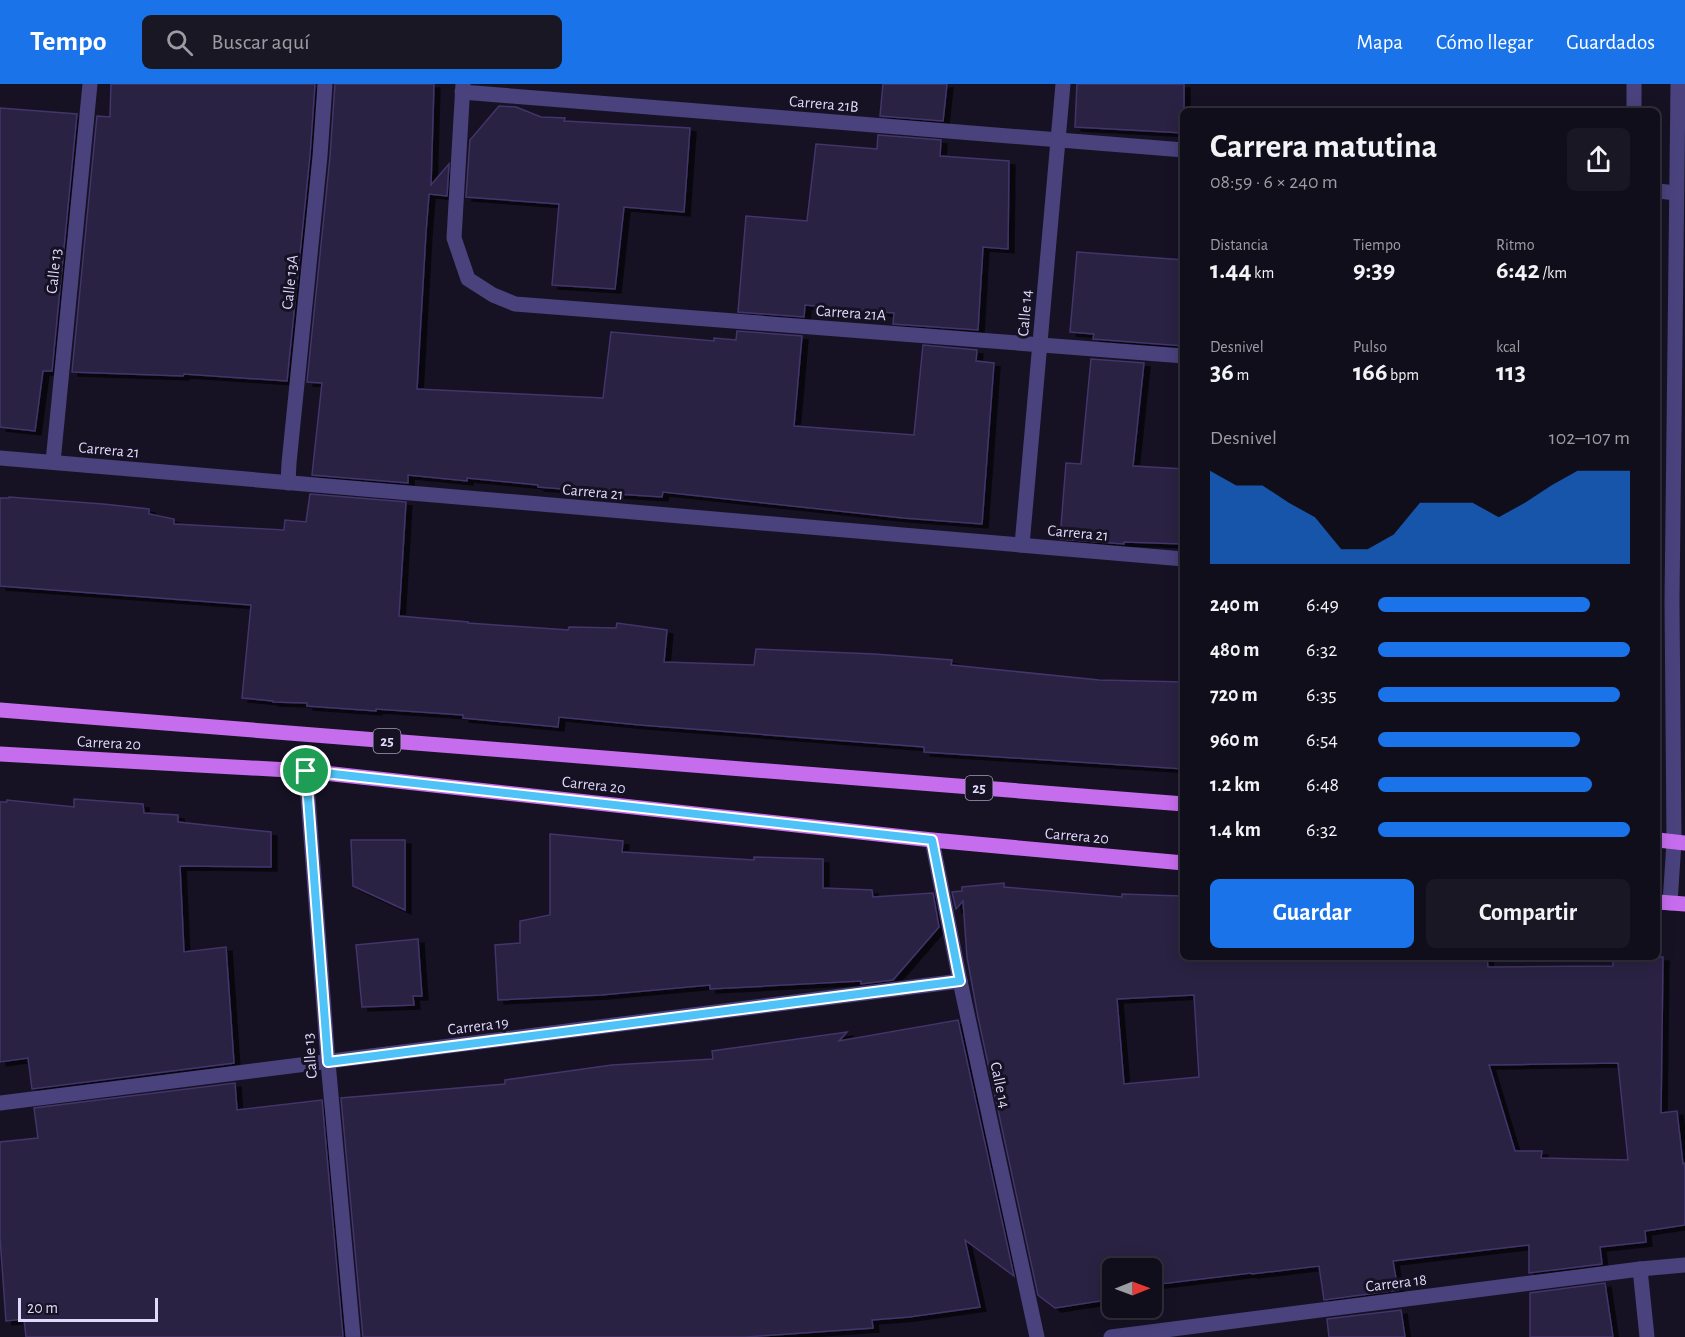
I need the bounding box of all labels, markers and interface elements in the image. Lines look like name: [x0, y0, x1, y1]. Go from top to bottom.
search box: [142, 15, 562, 69]
icon: search: [163, 26, 196, 59]
text: Tempo: [30, 28, 106, 56]
text: Buscar aquí: [211, 31, 309, 53]
text: Mapa: [1357, 32, 1403, 53]
text: Cómo llegar: [1436, 32, 1533, 53]
text: Guardados: [1566, 32, 1655, 53]
street label: Carrera 21B: [789, 93, 859, 115]
button: share: [1567, 128, 1630, 191]
text: Carrera matutina: [1210, 131, 1437, 164]
text: 08:59 · 6 × 240 m: [1210, 172, 1338, 192]
text: Distancia: [1210, 237, 1268, 253]
text: Tiempo: [1353, 237, 1401, 253]
text: Ritmo: [1496, 237, 1535, 253]
street label: Calle 13: [44, 248, 64, 295]
street label: Calle 13A: [279, 254, 301, 310]
text: 1.44: [1210, 257, 1251, 283]
text: 9:39: [1353, 257, 1395, 283]
text: 6:42: [1496, 257, 1540, 283]
text: km: [1251, 265, 1274, 281]
text: /km: [1540, 265, 1567, 281]
street label: Calle 14: [1015, 289, 1035, 337]
street label: Carrera 21A: [815, 303, 887, 323]
text: Desnivel: [1210, 339, 1264, 355]
text: Pulso: [1353, 339, 1387, 355]
text: kcal: [1496, 339, 1520, 355]
text: 36: [1210, 359, 1234, 385]
text: 166: [1353, 359, 1387, 385]
text: 113: [1496, 359, 1526, 385]
text: m: [1234, 367, 1249, 383]
text: bpm: [1387, 367, 1419, 383]
text: Desnivel: [1210, 428, 1277, 448]
text: 102–107 m: [1549, 428, 1630, 448]
street label: Carrera 21: [78, 439, 140, 461]
street label: Carrera 21: [562, 481, 624, 503]
street label: Carrera 21: [1047, 522, 1109, 544]
text: 240 m: [1210, 595, 1259, 615]
text: 6:49: [1306, 595, 1339, 615]
text: 480 m: [1210, 640, 1260, 660]
text: 6:32: [1306, 640, 1337, 660]
text: 720 m: [1210, 685, 1258, 705]
text: 6:35: [1306, 685, 1337, 705]
road number: 25: [374, 729, 400, 753]
text: 960 m: [1210, 730, 1259, 750]
text: 6:54: [1306, 730, 1338, 750]
street label: Carrera 20: [77, 733, 141, 753]
pin: [280, 745, 331, 796]
icon: arrive: [289, 754, 322, 787]
street label: Carrera 20: [561, 774, 627, 796]
text: 1.2 km: [1210, 775, 1260, 795]
text: 6:48: [1306, 775, 1339, 795]
road number: 25: [966, 776, 992, 800]
text: 1.4 km: [1210, 820, 1261, 840]
text: 6:32: [1306, 820, 1337, 840]
street label: Carrera 20: [1044, 825, 1110, 847]
button: Guardar: [1210, 879, 1414, 948]
button: Compartir: [1426, 879, 1630, 948]
street label: Carrera 19: [447, 1014, 510, 1038]
street label: Calle 13: [300, 1032, 320, 1079]
street label: Calle 14: [987, 1061, 1013, 1110]
north arrow: [1102, 1258, 1162, 1318]
map controls: [1102, 1258, 1162, 1318]
street label: Carrera 18: [1365, 1271, 1428, 1295]
scale bar: [18, 1295, 158, 1322]
text: 20 m: [27, 1300, 58, 1316]

